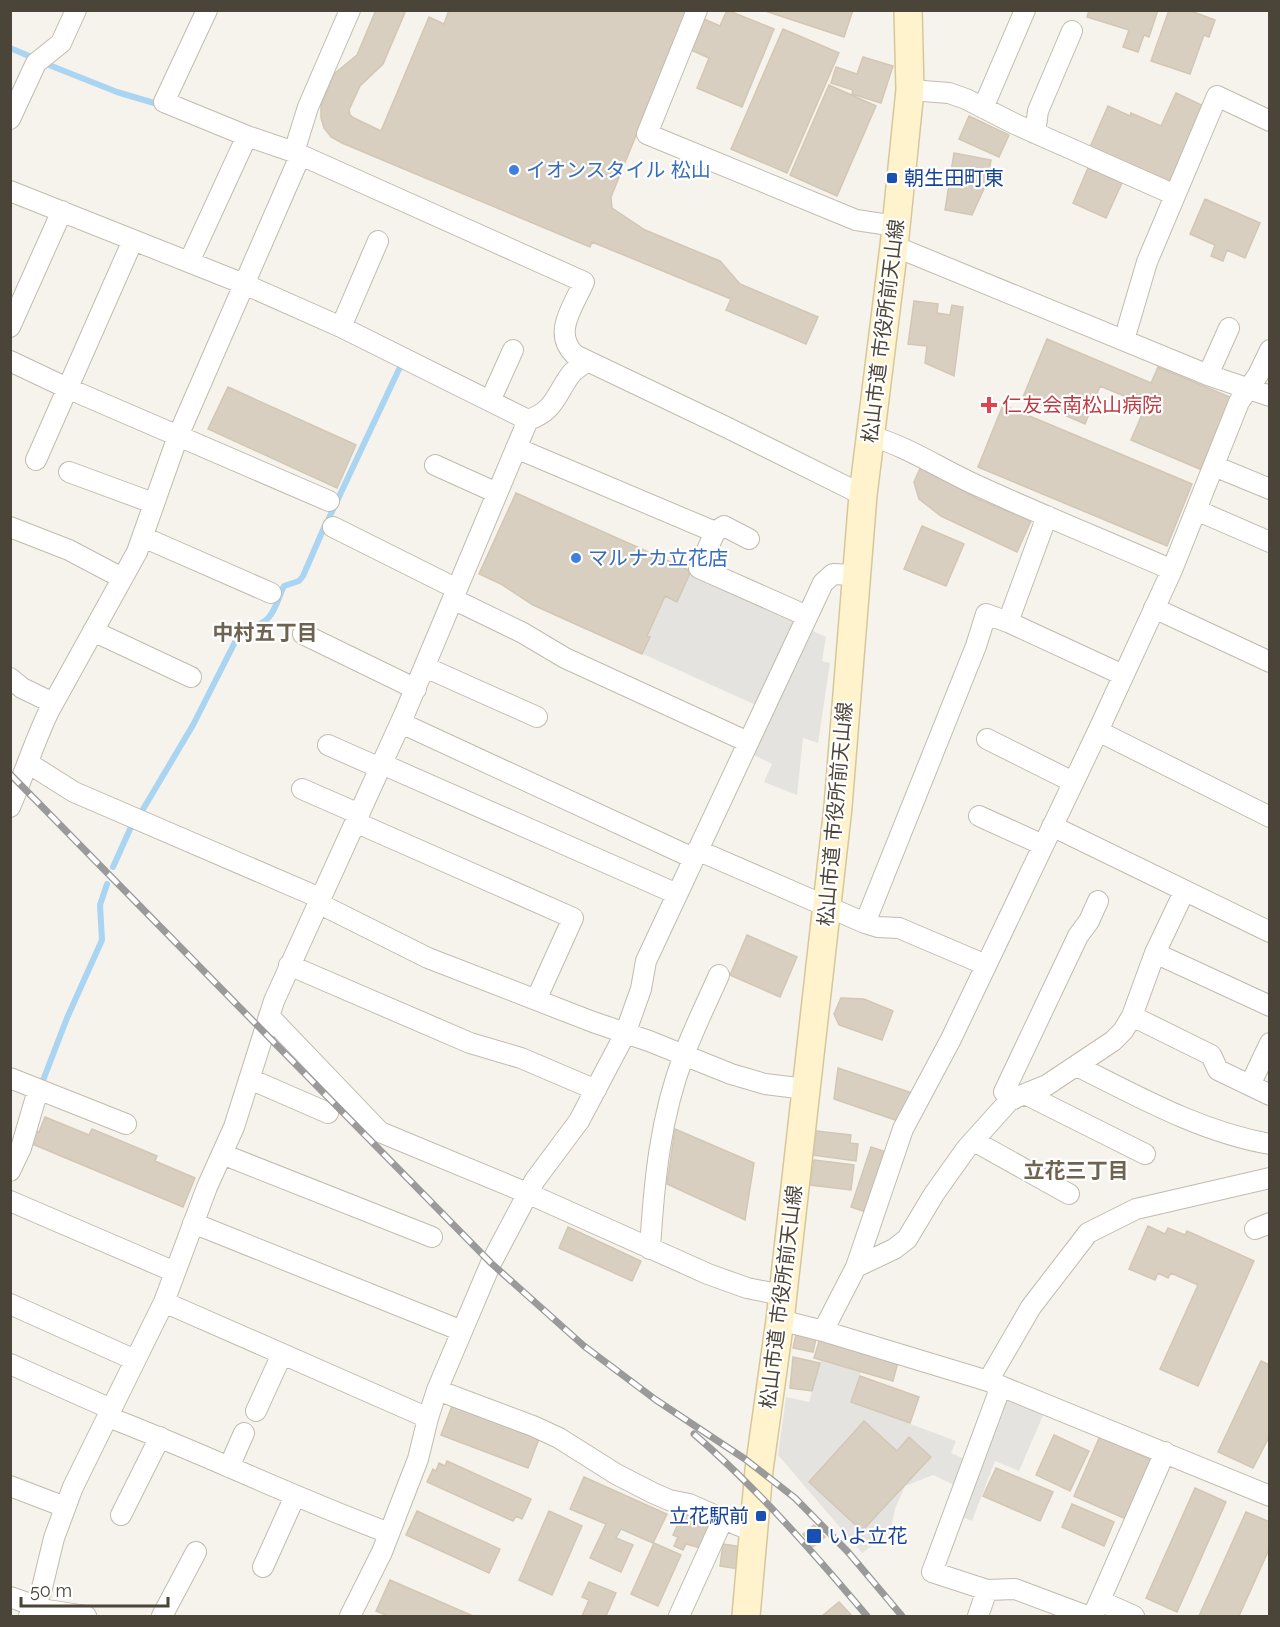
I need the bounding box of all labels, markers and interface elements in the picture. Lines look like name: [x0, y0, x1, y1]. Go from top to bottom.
place label: イオンスタイル 松山: [526, 158, 711, 182]
marker: イオンスタイル 松山: [507, 163, 521, 177]
place label: 朝生田町東: [904, 166, 1004, 190]
marker: 朝生田町東: [885, 171, 899, 185]
street label: 松山市道 市役所前天山線: [857, 218, 909, 444]
place label: 仁友会南松山病院: [1002, 393, 1162, 417]
marker: 仁友会南松山病院: [980, 396, 998, 414]
place label: マルナカ立花店: [588, 546, 728, 570]
marker: マルナカ立花店: [569, 551, 583, 565]
district label: 中村五丁目: [213, 620, 318, 645]
street label: 松山市道 市役所前天山線: [813, 701, 857, 927]
district label: 立花三丁目: [1024, 1158, 1129, 1183]
street label: 松山市道 市役所前天山線: [755, 1184, 807, 1410]
place label: 立花駅前: [669, 1504, 749, 1528]
marker: 立花駅前: [754, 1509, 768, 1523]
place label: いよ立花: [828, 1524, 908, 1548]
marker: いよ立花: [805, 1527, 823, 1545]
scale bar: [21, 1570, 168, 1608]
text: 50 m: [30, 1580, 72, 1601]

